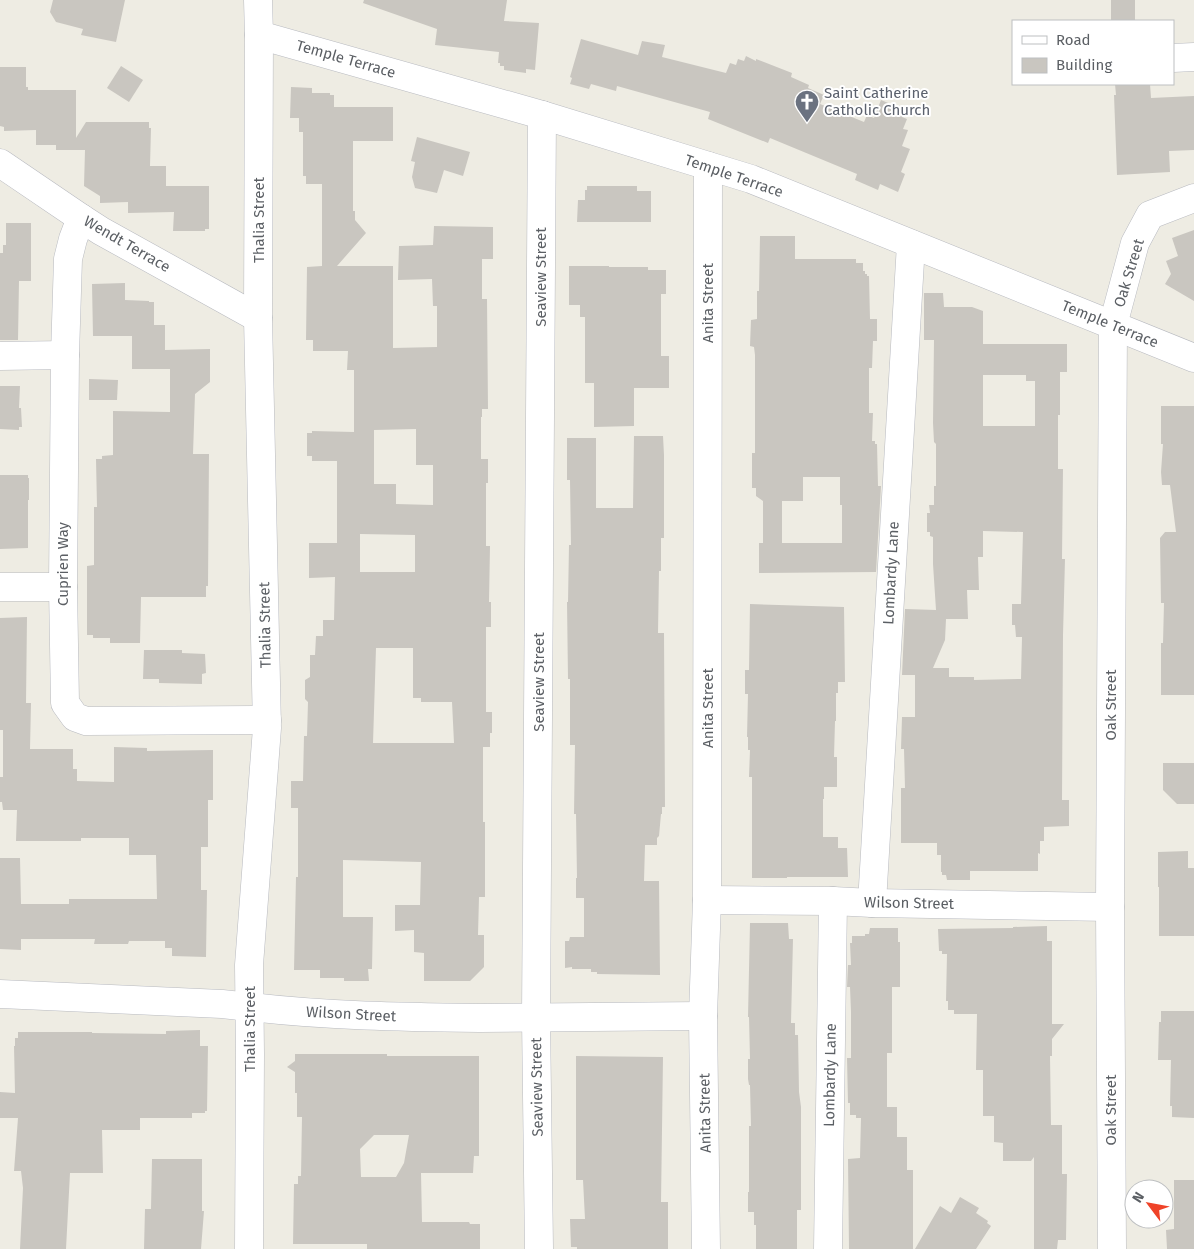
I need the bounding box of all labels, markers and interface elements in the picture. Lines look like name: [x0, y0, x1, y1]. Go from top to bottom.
legend: [1012, 20, 1174, 85]
text: Road: [1056, 31, 1091, 49]
street label: Temple Terrace: [294, 36, 398, 82]
text: Building: [1056, 56, 1112, 74]
place label: Saint Catherine Catholic Church: [824, 84, 930, 119]
church icon: Saint Catherine Catholic Church: [794, 89, 820, 123]
street label: Temple Terrace: [683, 151, 785, 201]
street label: Thalia Street: [250, 176, 268, 263]
street label: Wendt Terrace: [81, 212, 173, 276]
street label: Seaview Street: [532, 227, 550, 327]
street label: Oak Street: [1110, 236, 1148, 309]
street label: Anita Street: [699, 263, 717, 343]
street label: Temple Terrace: [1059, 296, 1161, 352]
street label: Cuprien Way: [54, 521, 72, 606]
street label: Lombardy Lane: [879, 521, 903, 625]
street label: Thalia Street: [255, 581, 275, 668]
street label: Seaview Street: [530, 632, 548, 732]
street label: Anita Street: [699, 668, 717, 748]
street label: Oak Street: [1102, 669, 1120, 740]
street label: Wilson Street: [864, 893, 955, 913]
street label: Thalia Street: [241, 985, 259, 1072]
street label: Wilson Street: [305, 1003, 397, 1025]
street label: Lombardy Lane: [820, 1023, 840, 1127]
street label: Seaview Street: [527, 1037, 547, 1137]
street label: Anita Street: [695, 1072, 715, 1153]
street label: Oak Street: [1102, 1074, 1120, 1145]
north arrow: [1124, 1179, 1174, 1229]
text: N: [1129, 1189, 1148, 1206]

